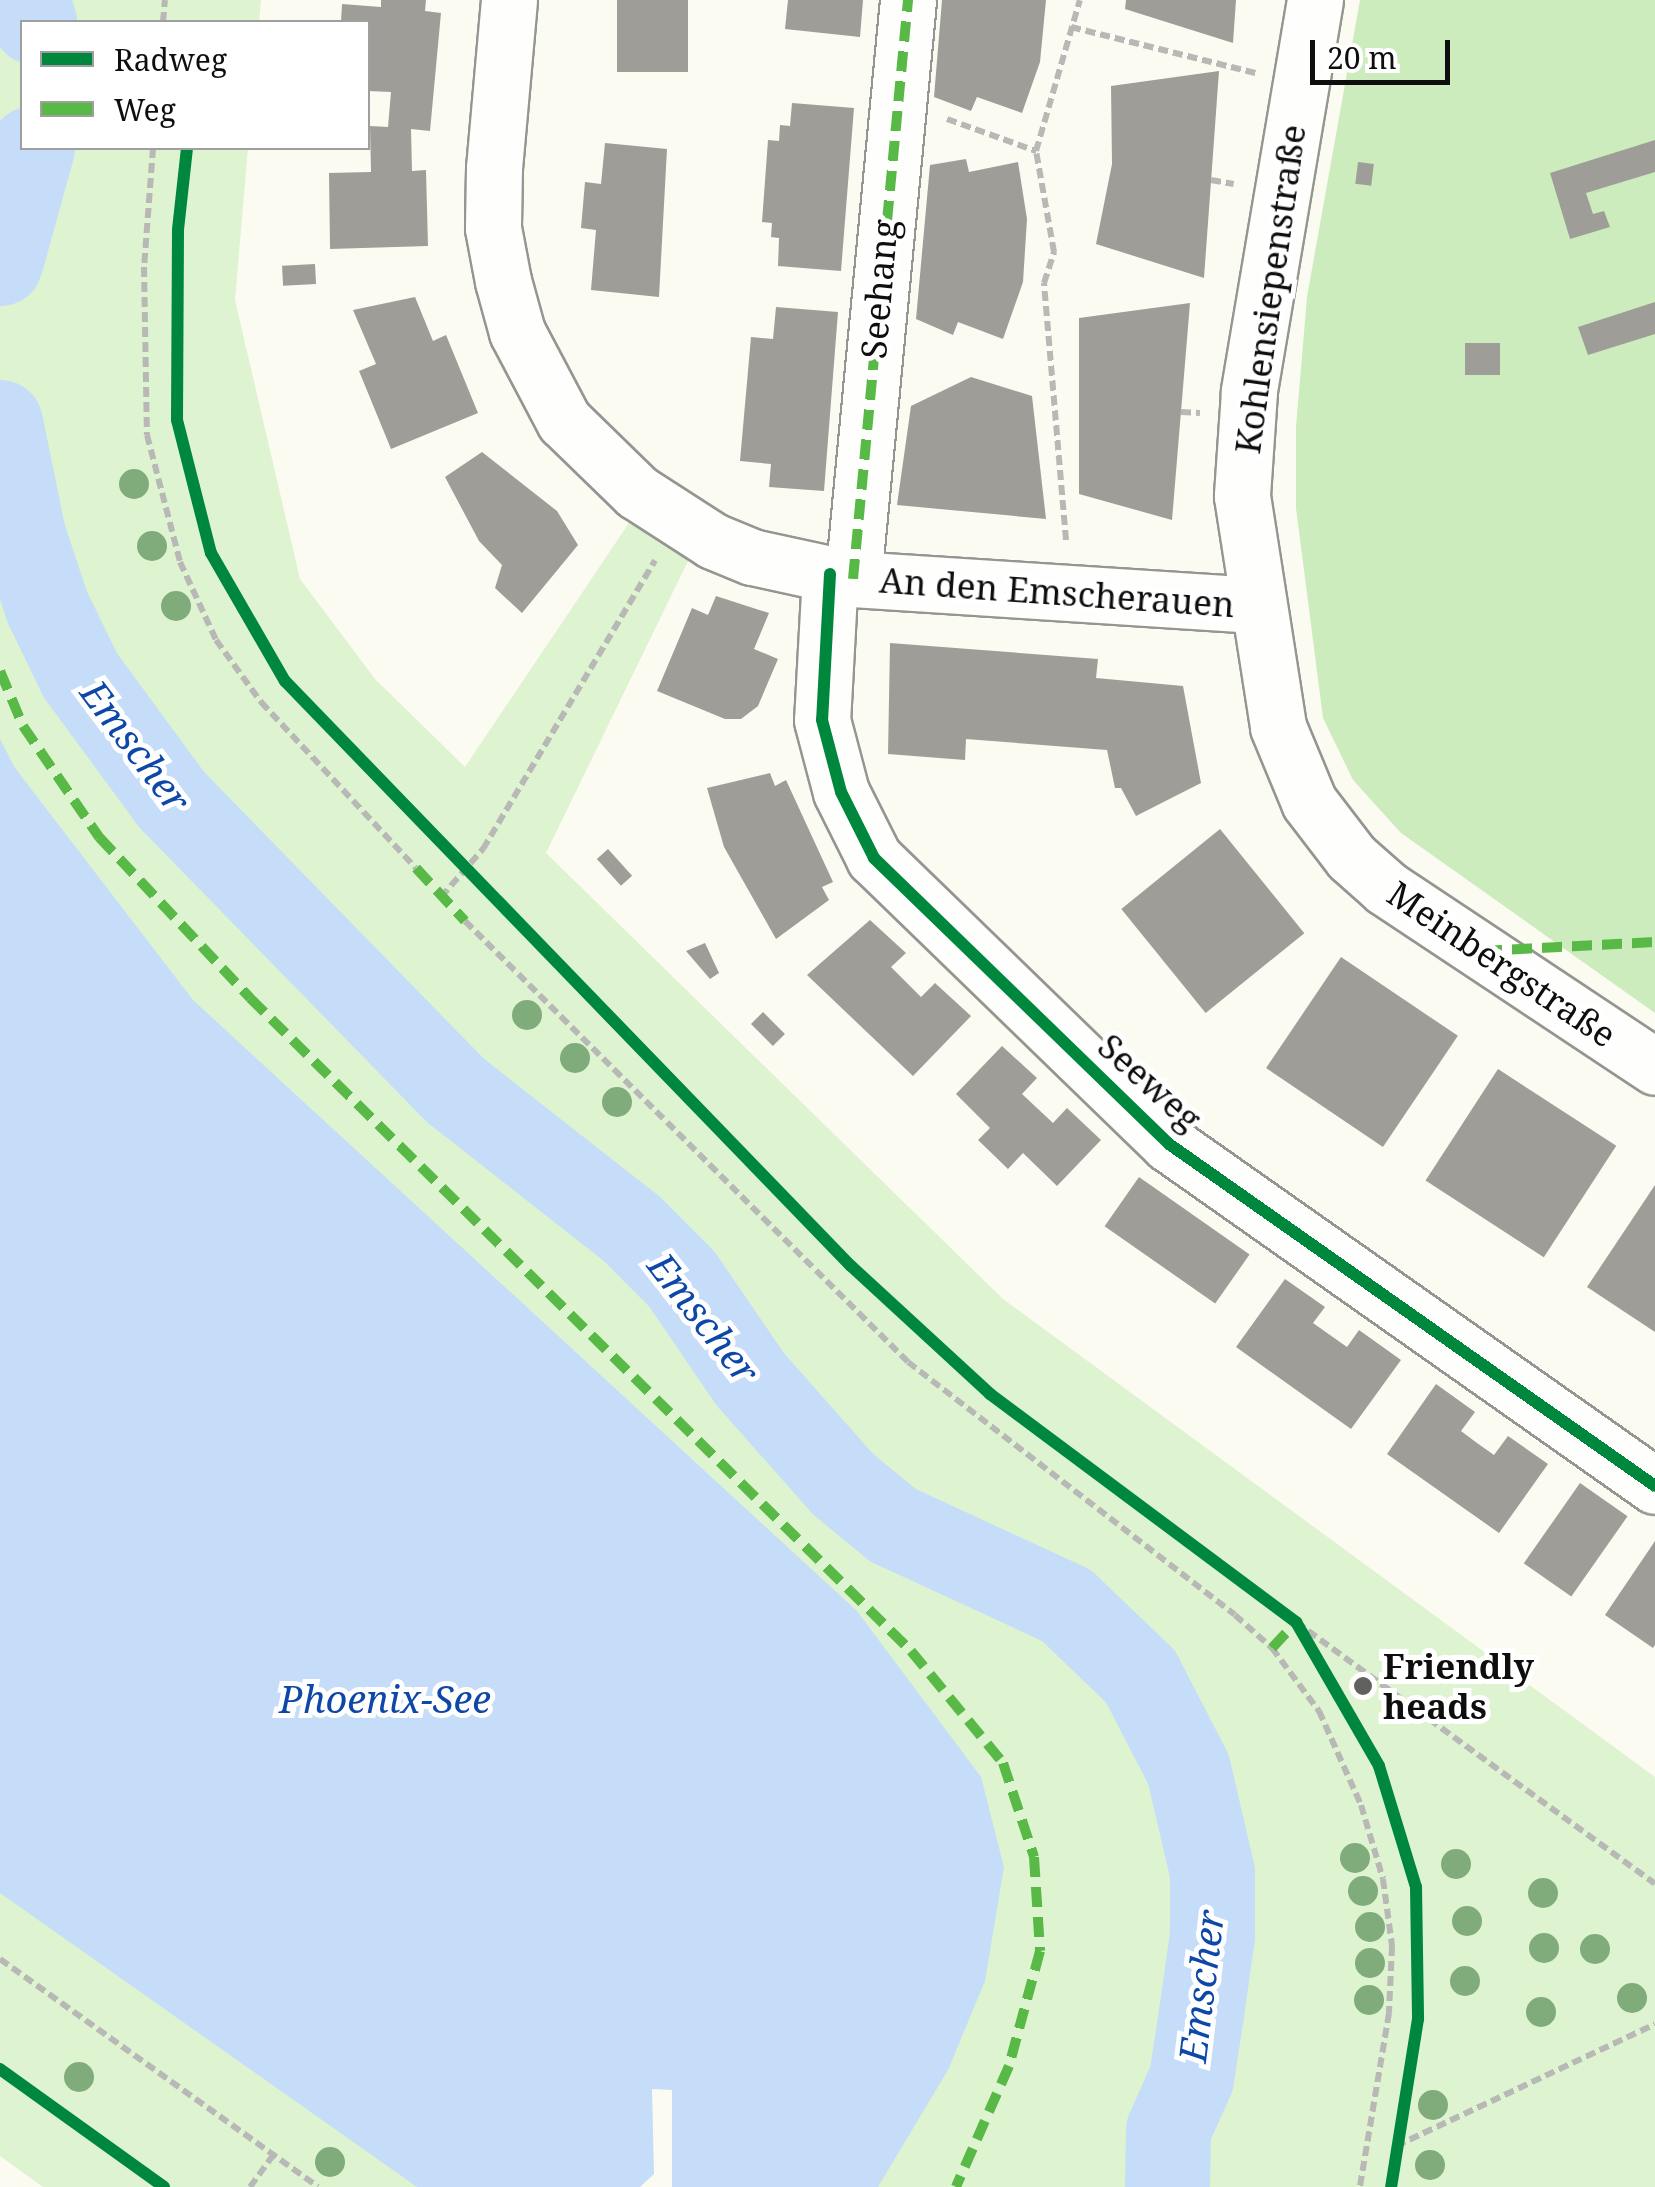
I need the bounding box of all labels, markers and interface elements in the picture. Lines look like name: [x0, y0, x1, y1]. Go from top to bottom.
legend: [20, 20, 370, 150]
scale bar: [1315, 20, 1455, 82]
text: 20 m: [1327, 37, 1397, 78]
text: Radweg: [114, 39, 227, 80]
text: Weg: [114, 89, 176, 130]
street label: Kohlensiepenstraße: [1226, 122, 1314, 456]
street label: Seehang: [852, 218, 906, 360]
street label: An den Emscherauen: [878, 559, 1236, 625]
water label: Emscher: [72, 671, 200, 821]
street label: Meinbergstraße: [1380, 872, 1624, 1056]
street label: Seeweg: [1090, 1025, 1210, 1139]
water label: Emscher: [639, 1244, 769, 1392]
place label: Friendly heads: [1383, 1645, 1534, 1727]
marker: Friendly heads: [1352, 1675, 1374, 1697]
water label: Phoenix-See: [279, 1676, 491, 1722]
water label: Emscher: [1169, 1907, 1233, 2065]

